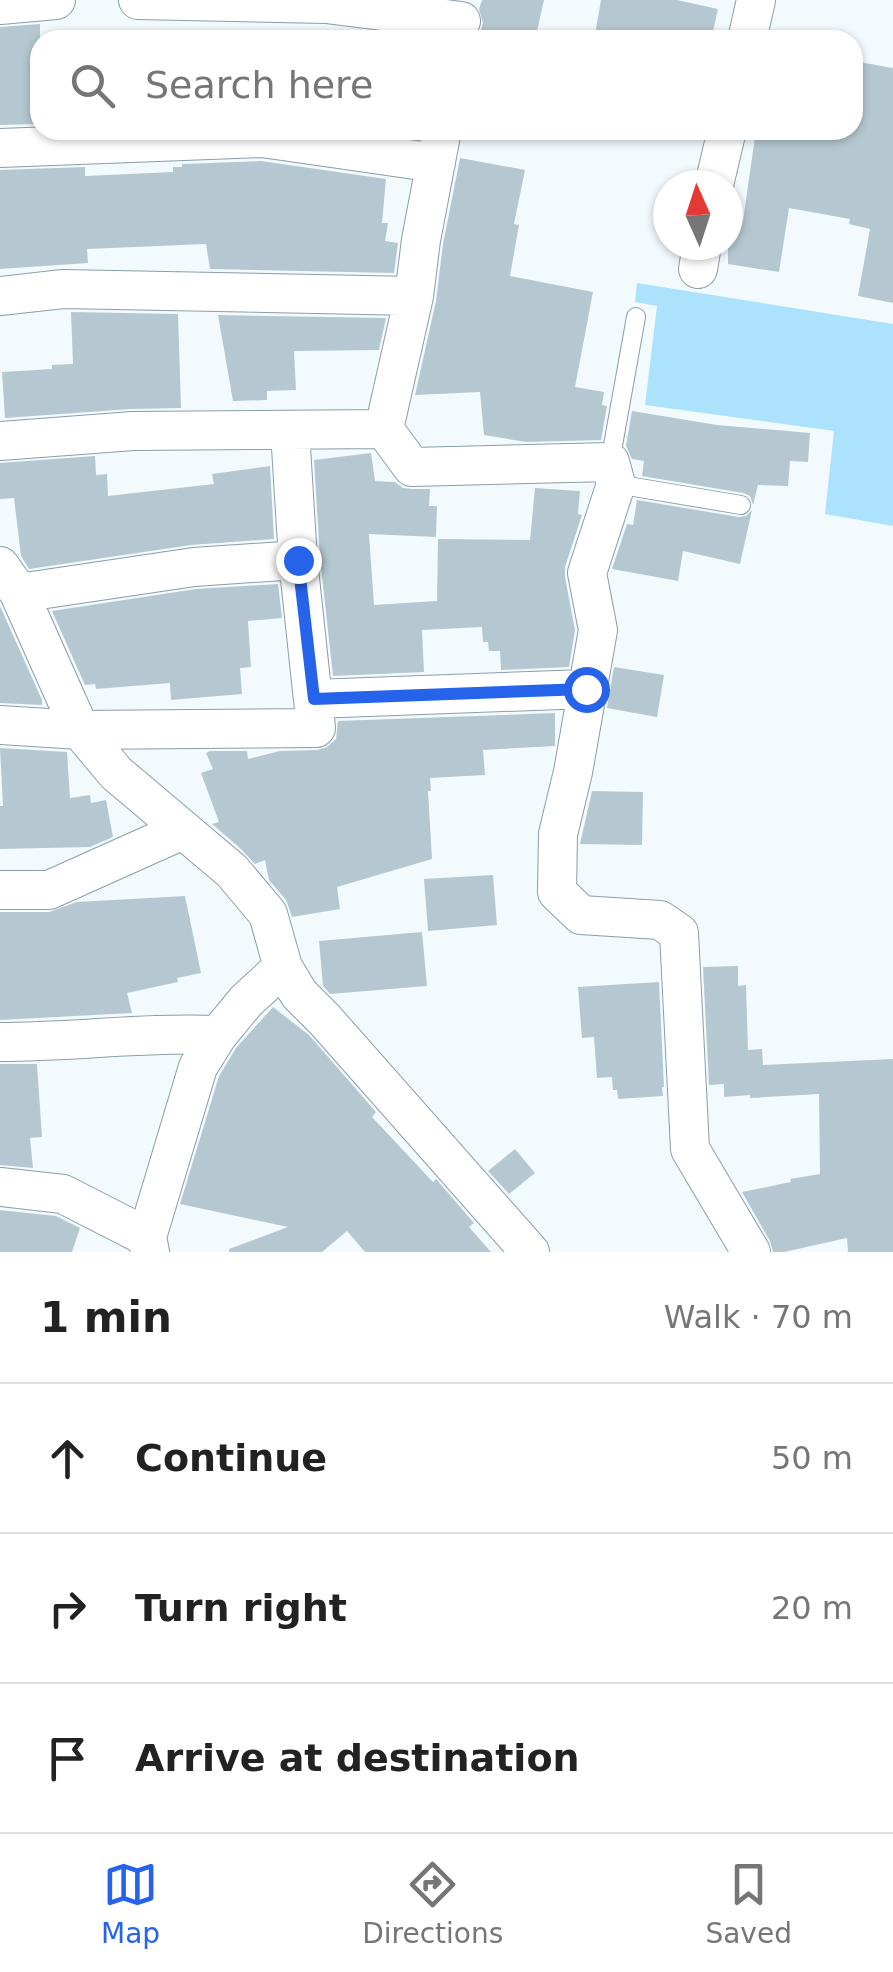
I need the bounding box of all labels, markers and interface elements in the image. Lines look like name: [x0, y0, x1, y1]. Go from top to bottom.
search box: [30, 30, 863, 140]
icon: search: [65, 58, 120, 113]
text: Search here: [145, 63, 373, 107]
north arrow: [653, 170, 743, 260]
route end: [276, 538, 322, 584]
route start: [564, 667, 610, 713]
text: 1 min: [40, 1293, 172, 1342]
text: Walk · 70 m: [664, 1298, 853, 1336]
icon: ahead: [40, 1431, 95, 1486]
text: Continue: [135, 1436, 327, 1480]
text: 50 m: [771, 1439, 853, 1477]
icon: right: [40, 1581, 95, 1636]
text: Turn right: [135, 1586, 347, 1630]
text: 20 m: [771, 1589, 853, 1627]
icon: arrive: [40, 1731, 95, 1786]
text: Arrive at destination: [135, 1736, 580, 1780]
tab: Map: [101, 1857, 160, 1950]
tab: Directions: [362, 1857, 503, 1950]
tab: Saved: [705, 1857, 792, 1950]

